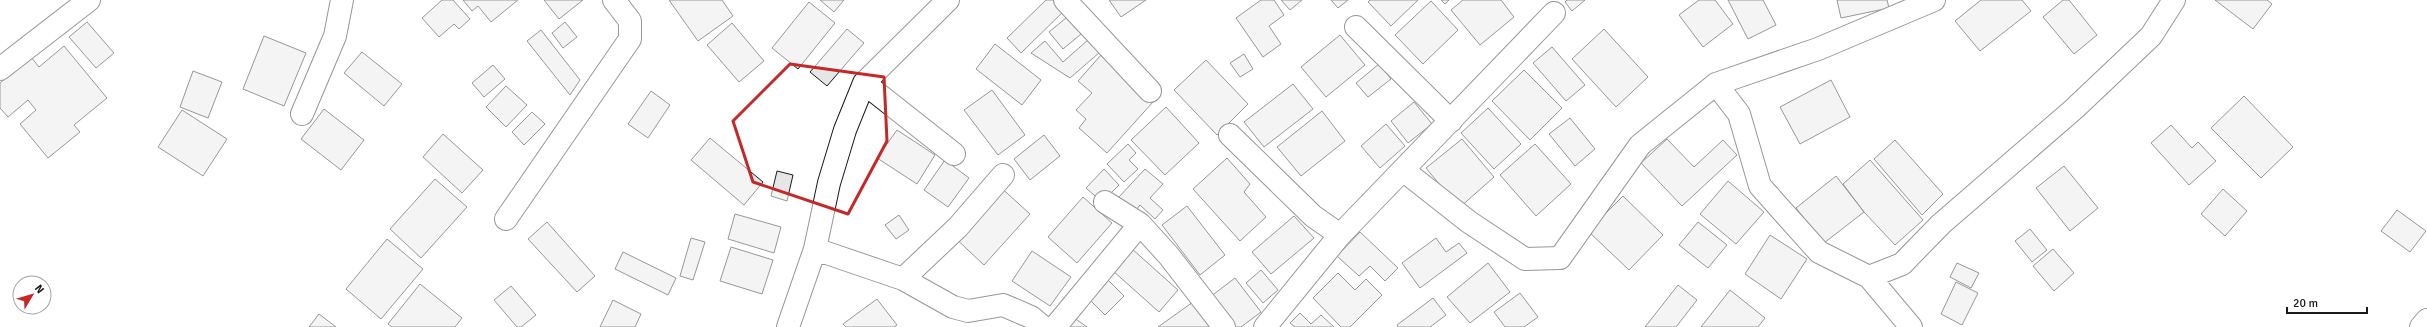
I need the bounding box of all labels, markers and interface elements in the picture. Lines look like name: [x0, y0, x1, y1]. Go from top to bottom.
north arrow: [12, 275, 52, 315]
text: N: [32, 282, 47, 296]
scale bar: [2287, 289, 2367, 315]
text: 20 m: [2293, 296, 2318, 311]

